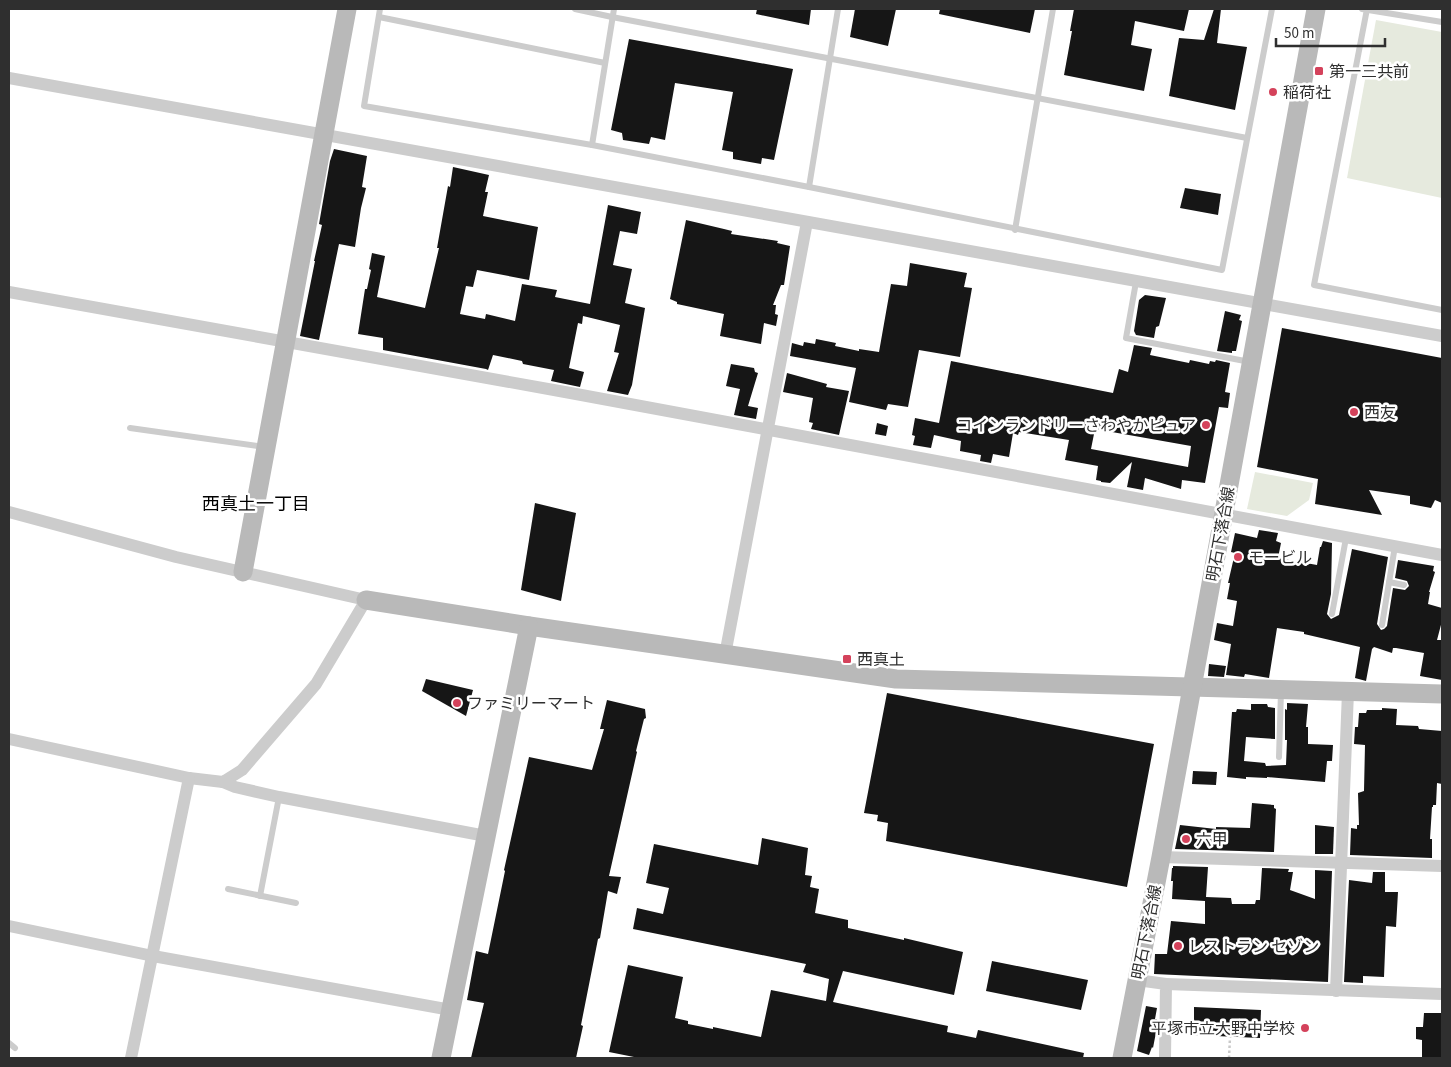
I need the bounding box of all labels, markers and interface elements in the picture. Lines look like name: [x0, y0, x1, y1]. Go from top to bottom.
scale bar: [1276, 15, 1385, 47]
text: 50 m: [1284, 23, 1314, 44]
place label: 第一三共前: [1329, 61, 1409, 83]
marker: 第一三共前: [1313, 65, 1325, 77]
place label: 稲荷社: [1283, 82, 1331, 104]
marker: 稲荷社: [1267, 86, 1279, 98]
place label: 西友: [1364, 402, 1396, 424]
marker: 西友: [1348, 406, 1360, 418]
place label: コインランドリーさわやかピュア: [956, 415, 1196, 437]
marker: コインランドリーさわやかピュア: [1200, 419, 1212, 431]
street label: 明石下落合線: [1202, 485, 1240, 583]
district label: 西真土一丁目: [202, 492, 310, 517]
place label: モービル: [1248, 547, 1312, 569]
marker: モービル: [1232, 551, 1244, 563]
place label: 西真土: [857, 649, 905, 671]
marker: 西真土: [841, 653, 853, 665]
place label: ファミリーマート: [467, 693, 595, 715]
marker: ファミリーマート: [451, 697, 463, 709]
place label: 六甲: [1196, 829, 1228, 851]
marker: 六甲: [1180, 833, 1192, 845]
street label: 明石下落合線: [1127, 883, 1167, 981]
place label: レストラン セゾン: [1188, 936, 1319, 958]
marker: レストラン セゾン: [1172, 940, 1184, 952]
place label: 平塚市立大野中学校: [1151, 1018, 1295, 1040]
marker: 平塚市立大野中学校: [1299, 1022, 1311, 1034]

